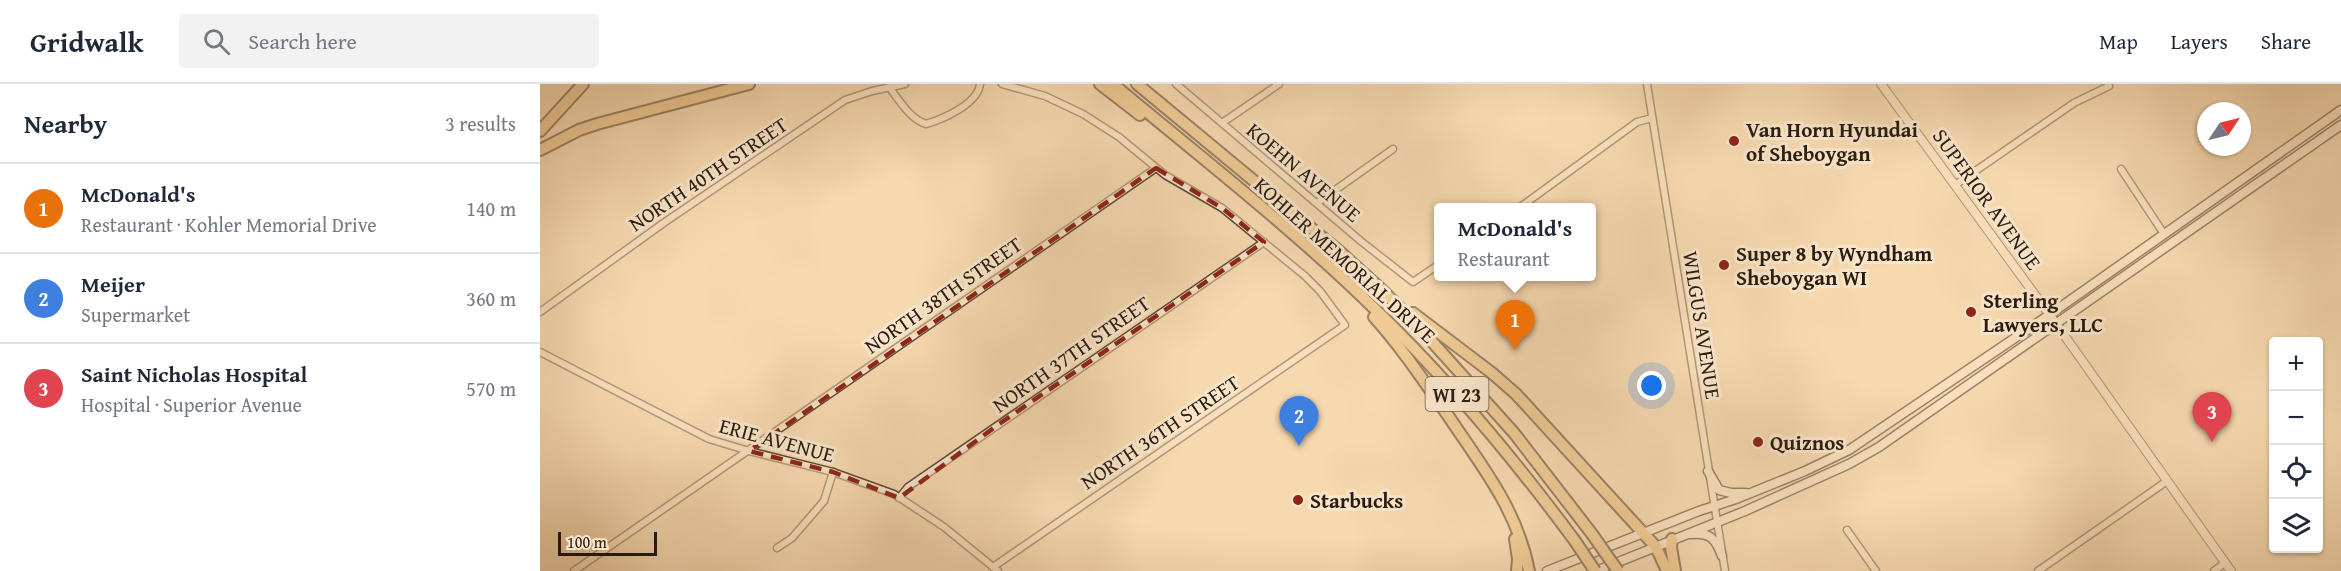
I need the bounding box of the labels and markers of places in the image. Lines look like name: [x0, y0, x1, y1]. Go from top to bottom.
place label: Van Horn Hyundai of Sheboygan: [1746, 114, 1919, 169]
marker: Van Horn Hyundai of Sheboygan: [1727, 134, 1741, 148]
place label: Super 8 by Wyndham Sheboygan WI: [1736, 238, 1932, 293]
marker: Super 8 by Wyndham Sheboygan WI: [1717, 258, 1731, 272]
place label: Sterling Lawyers, LLC: [1983, 285, 2103, 340]
pin: 1: [1496, 300, 1534, 350]
marker: Sterling Lawyers, LLC: [1964, 305, 1978, 319]
pin: 3: [2192, 392, 2232, 442]
pin: 2: [1280, 396, 1318, 446]
place label: Quiznos: [1770, 427, 1844, 458]
marker: Quiznos: [1751, 435, 1765, 449]
place label: Starbucks: [1310, 485, 1403, 516]
marker: Starbucks: [1291, 493, 1305, 507]

